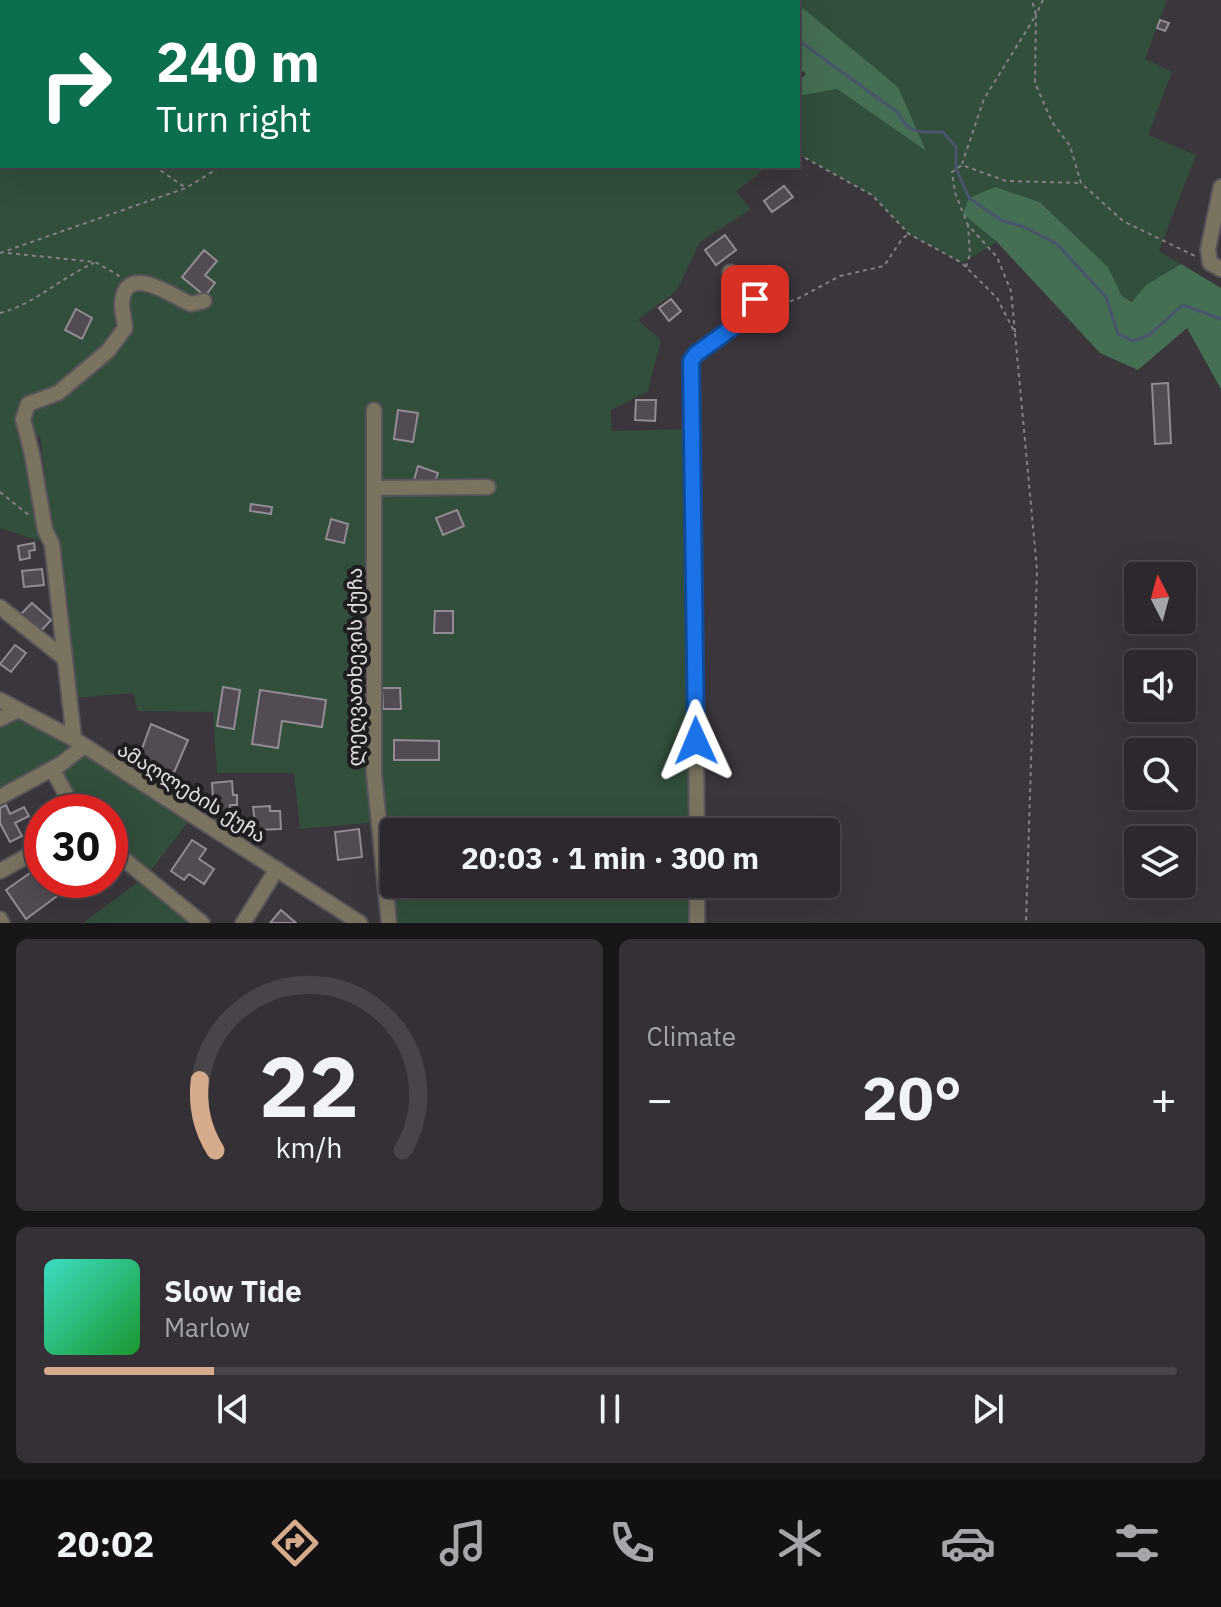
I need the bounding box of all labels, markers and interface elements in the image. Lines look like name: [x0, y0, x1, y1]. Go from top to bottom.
text: 240 m: [156, 25, 320, 97]
icon: right: [24, 32, 128, 136]
text: Turn right: [156, 95, 312, 142]
pin: [721, 265, 789, 333]
icon: arrive: [733, 277, 777, 321]
north arrow: [1124, 562, 1196, 634]
map controls: [1124, 562, 1196, 898]
street label: ლეღვათხევის ქუჩა: [341, 567, 368, 767]
button: sound: [1124, 650, 1196, 722]
position arrow: [654, 699, 738, 783]
street label: ამაღლების ქუჩა: [112, 735, 272, 849]
button: search: [1124, 738, 1196, 810]
speed limit sign: 30: [24, 794, 128, 898]
button: layers: [1124, 826, 1196, 898]
text: 20:03 · 1 min · 300 m: [461, 838, 759, 877]
text: Climate: [647, 1019, 736, 1053]
text: 22: [259, 1032, 359, 1140]
text: 20°: [862, 1058, 962, 1137]
text: −: [647, 1070, 673, 1127]
text: +: [1151, 1070, 1177, 1127]
text: km/h: [276, 1129, 343, 1166]
text: Slow Tide: [164, 1271, 302, 1310]
text: Marlow: [164, 1310, 250, 1344]
icon: previous: [211, 1387, 255, 1431]
icon: pause: [588, 1387, 632, 1431]
icon: next: [966, 1387, 1010, 1431]
icon: directions: [267, 1515, 323, 1571]
icon: music: [435, 1515, 491, 1571]
icon: phone: [604, 1515, 660, 1571]
icon: climate: [772, 1515, 828, 1571]
icon: car: [940, 1515, 996, 1571]
icon: filters: [1109, 1515, 1165, 1571]
text: 20:02: [56, 1520, 154, 1567]

